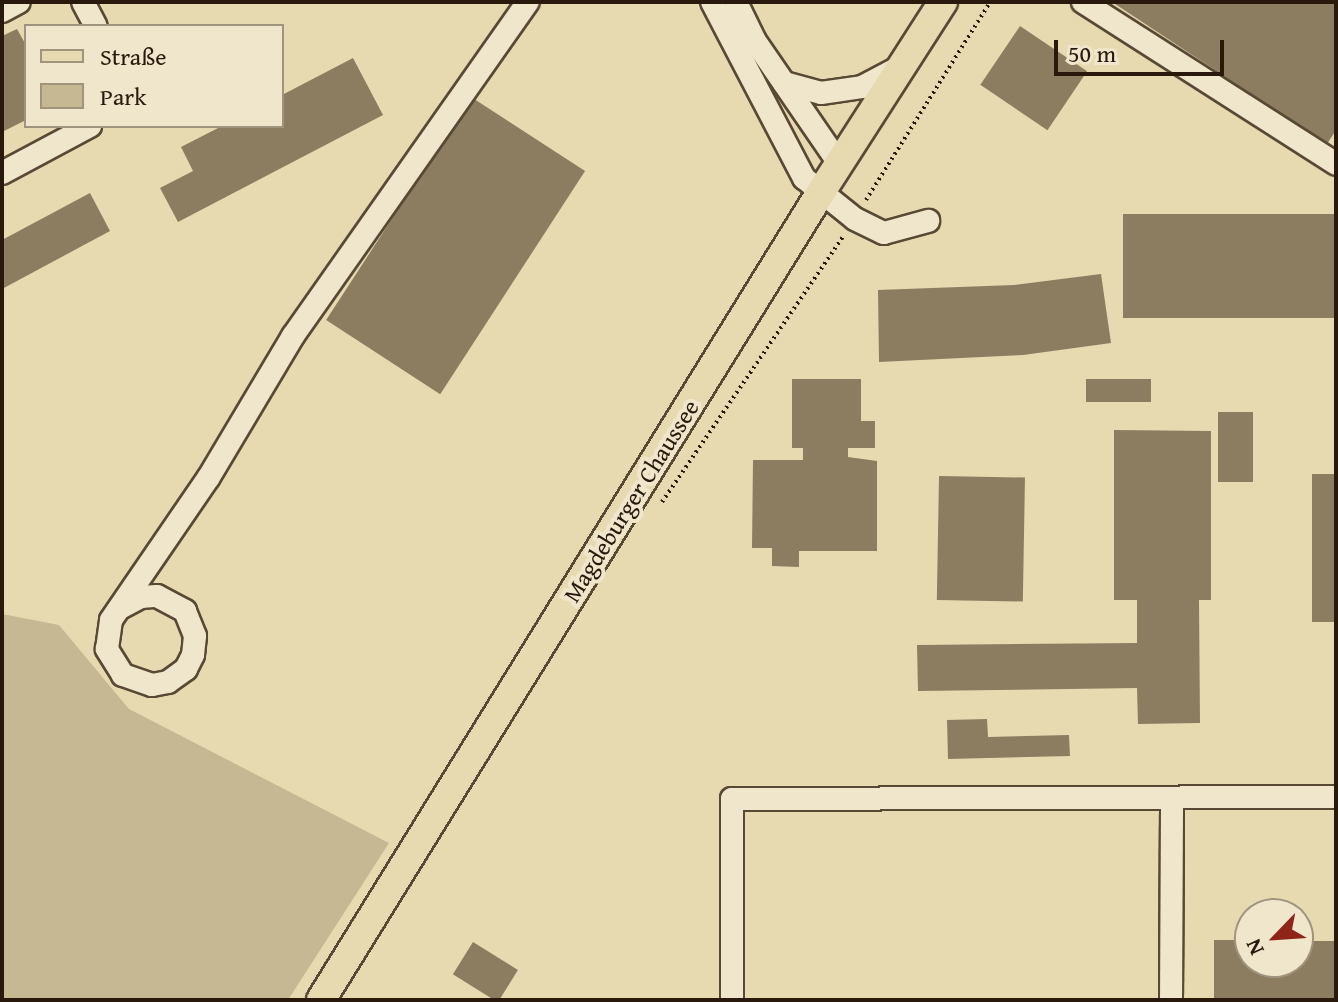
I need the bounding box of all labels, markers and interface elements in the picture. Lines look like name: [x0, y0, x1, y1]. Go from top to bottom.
legend: [24, 24, 284, 128]
scale bar: [1058, 24, 1228, 74]
text: 50 m: [1068, 36, 1116, 71]
text: Straße: [100, 39, 167, 74]
text: Park: [100, 79, 146, 114]
street label: Magdeburger Chaussee: [557, 395, 705, 607]
north arrow: [1234, 898, 1314, 978]
text: N: [1236, 934, 1272, 961]

